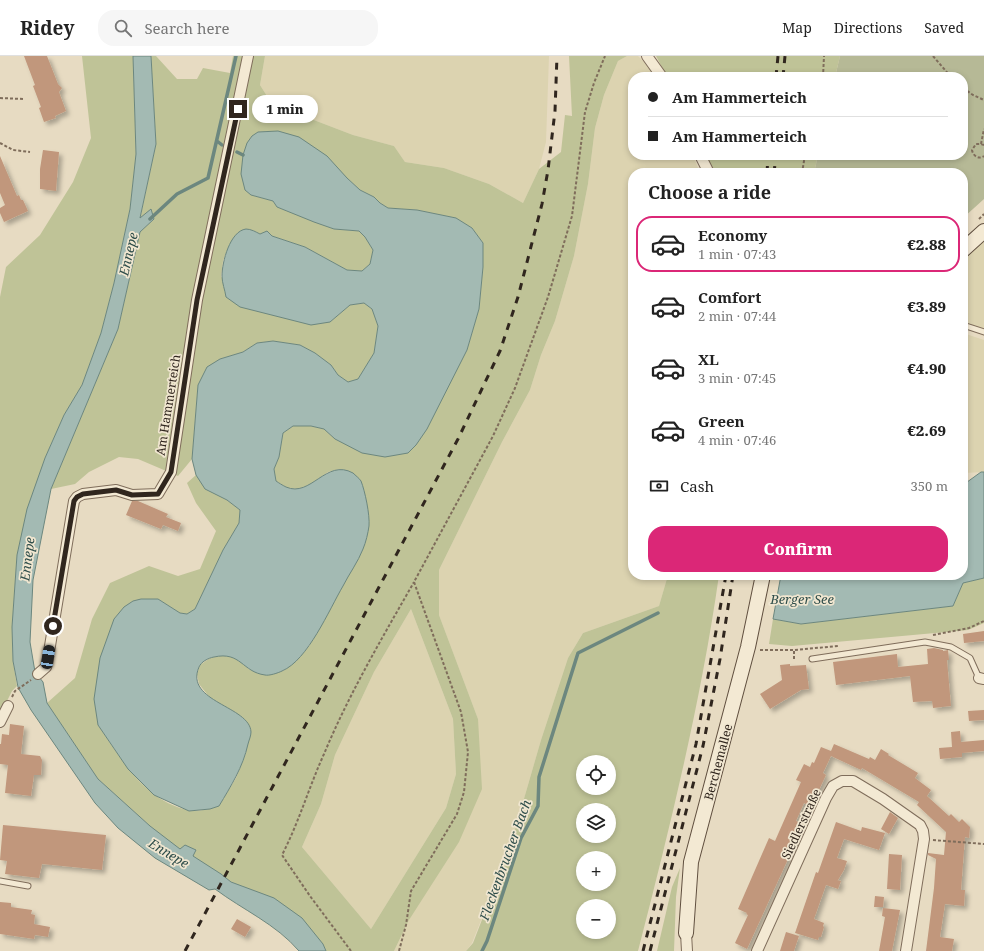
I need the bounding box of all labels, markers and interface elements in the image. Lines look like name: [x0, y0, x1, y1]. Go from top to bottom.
search box: [98, 10, 378, 46]
text: Ridey: [20, 15, 74, 41]
icon: search: [112, 17, 134, 39]
text: Search here: [144, 18, 230, 38]
text: Map: [782, 18, 812, 37]
text: Directions: [834, 18, 902, 37]
text: Saved: [924, 18, 964, 37]
text: Am Hammerteich: [672, 87, 807, 107]
callout: 1 min: [252, 95, 318, 123]
route end: [229, 100, 247, 118]
text: 1 min: [266, 100, 304, 118]
text: Am Hammerteich: [672, 126, 807, 146]
text: Choose a ride: [648, 180, 771, 204]
text: Economy: [698, 225, 767, 245]
icon: car: [650, 226, 686, 262]
water label: Ennepe: [114, 230, 142, 278]
text: €2.88: [907, 234, 946, 254]
text: 1 min · 07:43: [698, 245, 776, 263]
text: Comfort: [698, 287, 761, 307]
icon: car: [650, 288, 686, 324]
text: €3.89: [907, 296, 946, 316]
text: 2 min · 07:44: [698, 307, 776, 325]
text: XL: [698, 349, 719, 369]
icon: car: [650, 350, 686, 386]
street label: Am Hammerteich: [152, 353, 184, 457]
text: €4.90: [907, 358, 946, 378]
text: 3 min · 07:45: [698, 369, 776, 387]
text: Green: [698, 411, 745, 431]
icon: car: [650, 412, 686, 448]
text: €2.69: [907, 420, 946, 440]
text: 4 min · 07:46: [698, 431, 776, 449]
icon: cash: [648, 475, 670, 497]
text: Cash: [680, 476, 714, 496]
text: 350 m: [911, 477, 948, 495]
button: Confirm: [648, 526, 948, 572]
water label: Ennepe: [15, 535, 39, 583]
water label: Berger See: [769, 590, 834, 608]
route start: [44, 617, 62, 635]
car: [40, 644, 56, 670]
street label: Berchemallee: [700, 722, 736, 802]
map controls: [576, 755, 616, 939]
button: locate: [576, 755, 616, 795]
street label: Siedlerstraße: [777, 786, 825, 862]
water label: Fleckenbrucher Bach: [474, 797, 535, 924]
button: layers: [576, 803, 616, 843]
water label: Ennepe: [145, 833, 193, 872]
button: +: [576, 851, 616, 891]
button: −: [576, 899, 616, 939]

